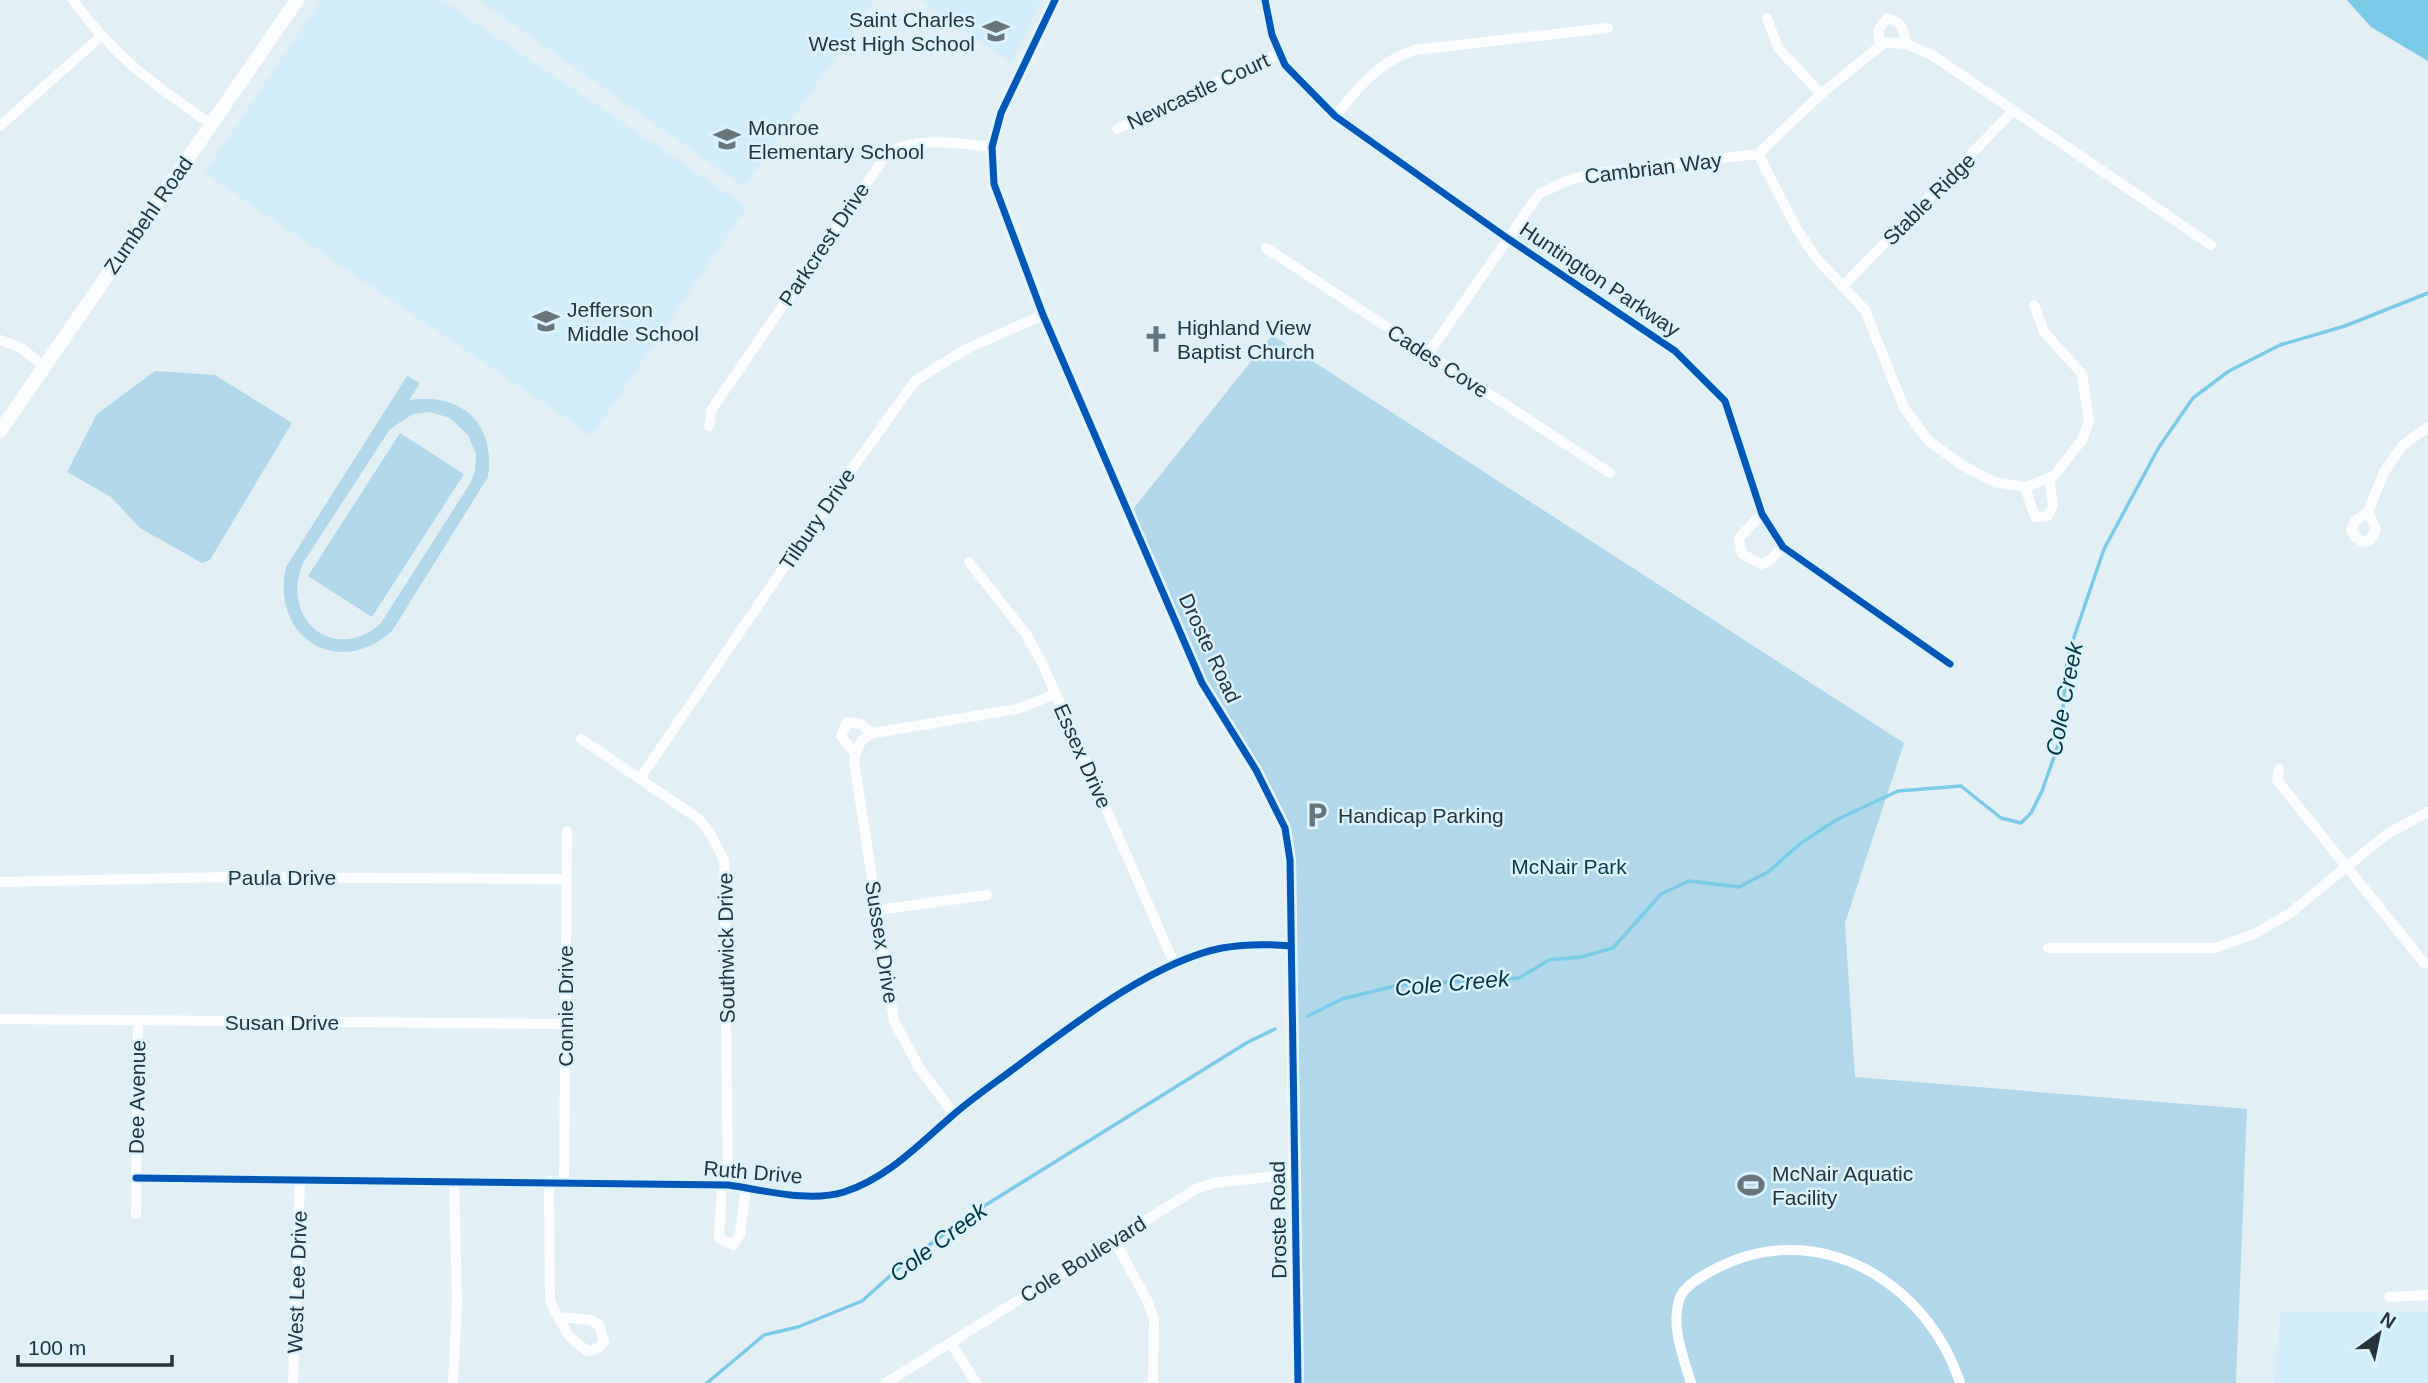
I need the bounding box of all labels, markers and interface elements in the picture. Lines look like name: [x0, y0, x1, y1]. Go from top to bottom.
place label: Saint Charles West High School: [808, 8, 975, 55]
school or university icon: Saint Charles West High School: [981, 16, 1011, 46]
street label: Newcastle Court: [1123, 48, 1273, 134]
place label: Monroe Elementary School: [748, 116, 924, 163]
school or university icon: Monroe Elementary School: [712, 124, 742, 154]
street label: Cambrian Way: [1583, 148, 1723, 188]
street label: Stable Ridge: [1878, 148, 1980, 250]
street label: Zumbehl Road: [99, 152, 197, 278]
street label: Parkcrest Drive: [774, 178, 874, 310]
street label: Huntington Parkway: [1516, 217, 1685, 341]
place label: Jefferson Middle School: [567, 298, 699, 345]
school or university icon: Jefferson Middle School: [531, 306, 561, 336]
place label: Highland View Baptist Church: [1177, 316, 1315, 363]
street label: Cades Cove: [1383, 320, 1493, 402]
church icon: Highland View Baptist Church: [1141, 324, 1171, 354]
street label: Tilbury Drive: [775, 464, 859, 574]
street label: Droste Road: [1175, 590, 1245, 706]
water label: Cole Creek: [2040, 639, 2088, 758]
street label: Essex Drive: [1050, 700, 1116, 812]
parking icon: Handicap Parking: [1302, 800, 1332, 830]
place label: Handicap Parking: [1338, 804, 1504, 827]
park label: McNair Park: [1511, 855, 1627, 878]
street label: Paula Drive: [228, 866, 336, 889]
street label: Southwick Drive: [713, 873, 739, 1023]
street label: Sussex Drive: [861, 879, 903, 1005]
street label: Connie Drive: [554, 945, 577, 1067]
water label: Cole Creek: [1394, 965, 1512, 1001]
street label: Susan Drive: [225, 1011, 339, 1034]
street label: Dee Avenue: [125, 1040, 149, 1154]
street label: Ruth Drive: [703, 1156, 803, 1188]
street label: Droste Road: [1265, 1161, 1291, 1279]
place label: McNair Aquatic Facility: [1772, 1162, 1913, 1209]
sports icon: McNair Aquatic Facility: [1736, 1170, 1766, 1200]
water label: Cole Creek: [884, 1196, 993, 1287]
street label: West Lee Drive: [283, 1210, 311, 1354]
street label: Cole Boulevard: [1016, 1211, 1150, 1307]
north arrow: [2344, 1299, 2414, 1369]
text: N: [2377, 1308, 2399, 1333]
scale bar: [18, 1324, 172, 1368]
text: 100 m: [28, 1336, 86, 1359]

